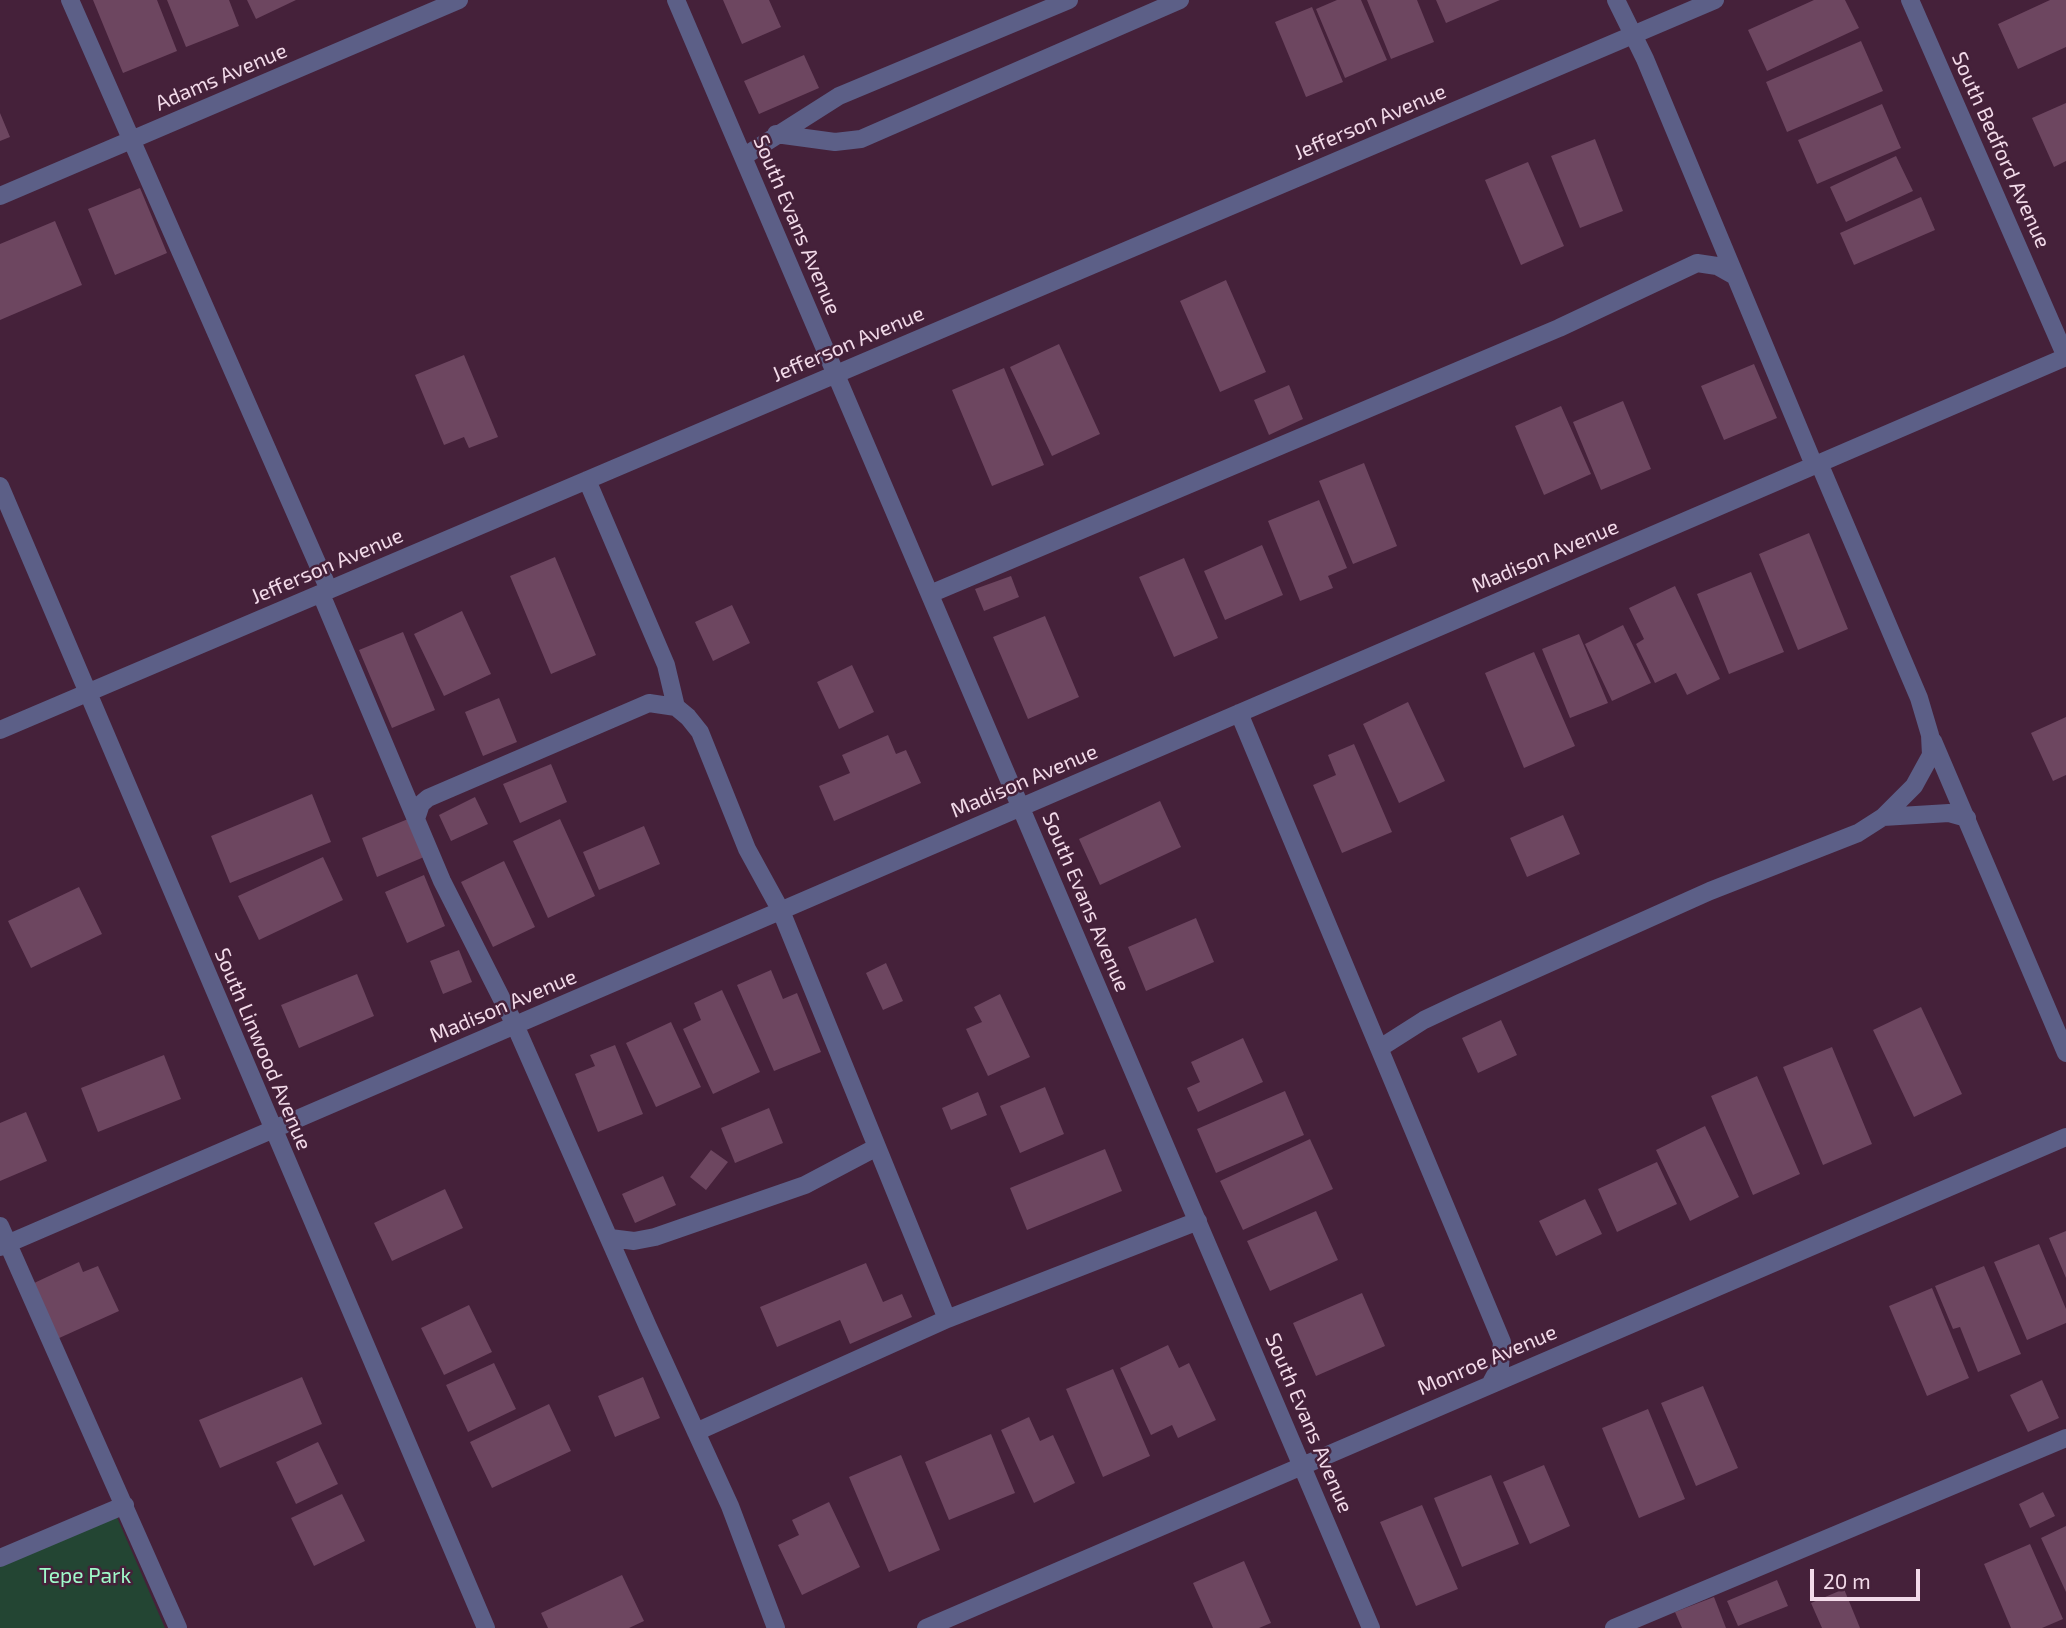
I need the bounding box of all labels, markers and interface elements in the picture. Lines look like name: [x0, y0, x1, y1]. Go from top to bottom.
street label: Adams Avenue: [151, 38, 291, 116]
street label: South Bedford Avenue: [1946, 48, 2056, 252]
street label: Jefferson Avenue: [1290, 79, 1450, 165]
street label: South Evans Avenue: [748, 131, 846, 319]
street label: Jefferson Avenue: [768, 301, 928, 387]
street label: Madison Avenue: [1468, 514, 1622, 598]
street label: Jefferson Avenue: [247, 523, 407, 609]
street label: Madison Avenue: [947, 739, 1101, 823]
street label: South Evans Avenue: [1037, 808, 1135, 996]
street label: South Linwood Avenue: [209, 944, 317, 1154]
street label: Madison Avenue: [426, 964, 580, 1048]
street label: Monroe Avenue: [1414, 1319, 1560, 1401]
street label: South Evans Avenue: [1260, 1329, 1358, 1517]
scale bar: [1814, 1554, 1924, 1598]
park label: Tepe Park: [39, 1563, 131, 1589]
text: 20 m: [1823, 1568, 1871, 1593]

